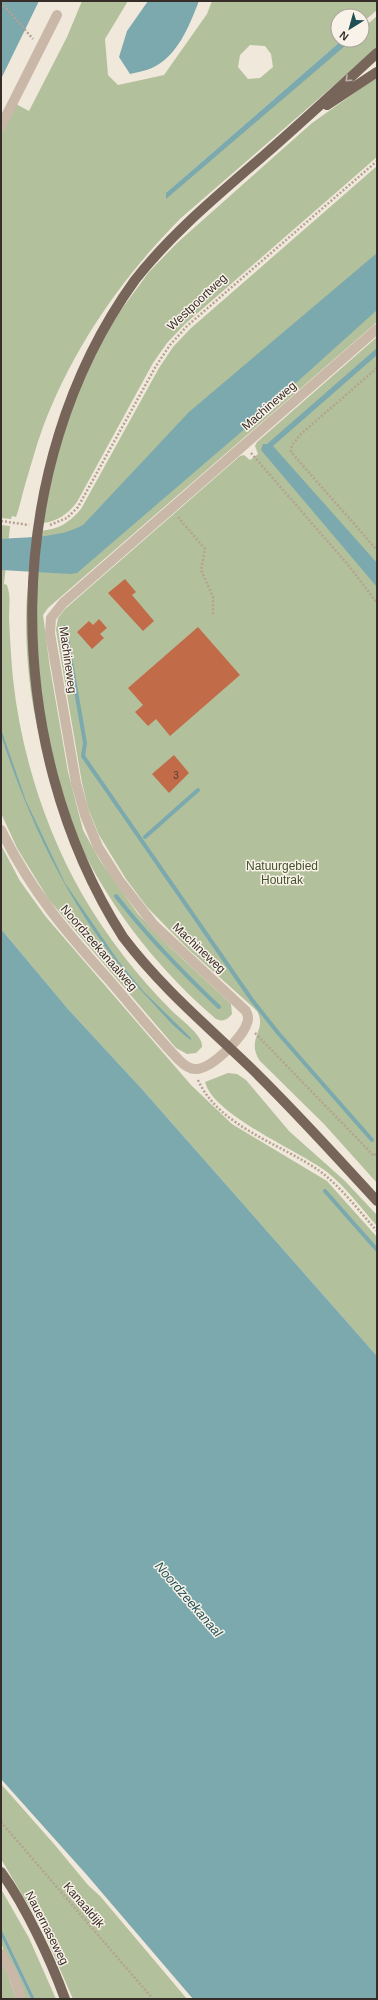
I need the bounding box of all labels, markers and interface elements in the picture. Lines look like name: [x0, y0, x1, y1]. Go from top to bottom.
north arrow: [330, 8, 370, 48]
text: N: [337, 29, 351, 43]
one-way arrow: [345, 75, 353, 82]
street label: Westpoortweg: [164, 271, 230, 333]
street label: Machineweg: [239, 379, 299, 433]
street label: Machineweg: [56, 626, 80, 694]
house number: 3: [173, 770, 179, 781]
park label: Natuurgebied Houtrak: [246, 859, 318, 887]
street label: Noordzeekanaalweg: [58, 902, 140, 994]
street label: Machineweg: [170, 920, 228, 976]
water label: Noordzeekanaal: [152, 1559, 226, 1641]
street label: Kanaaldijk: [61, 1880, 108, 1931]
street label: Nauernaseweg: [22, 1889, 72, 1967]

